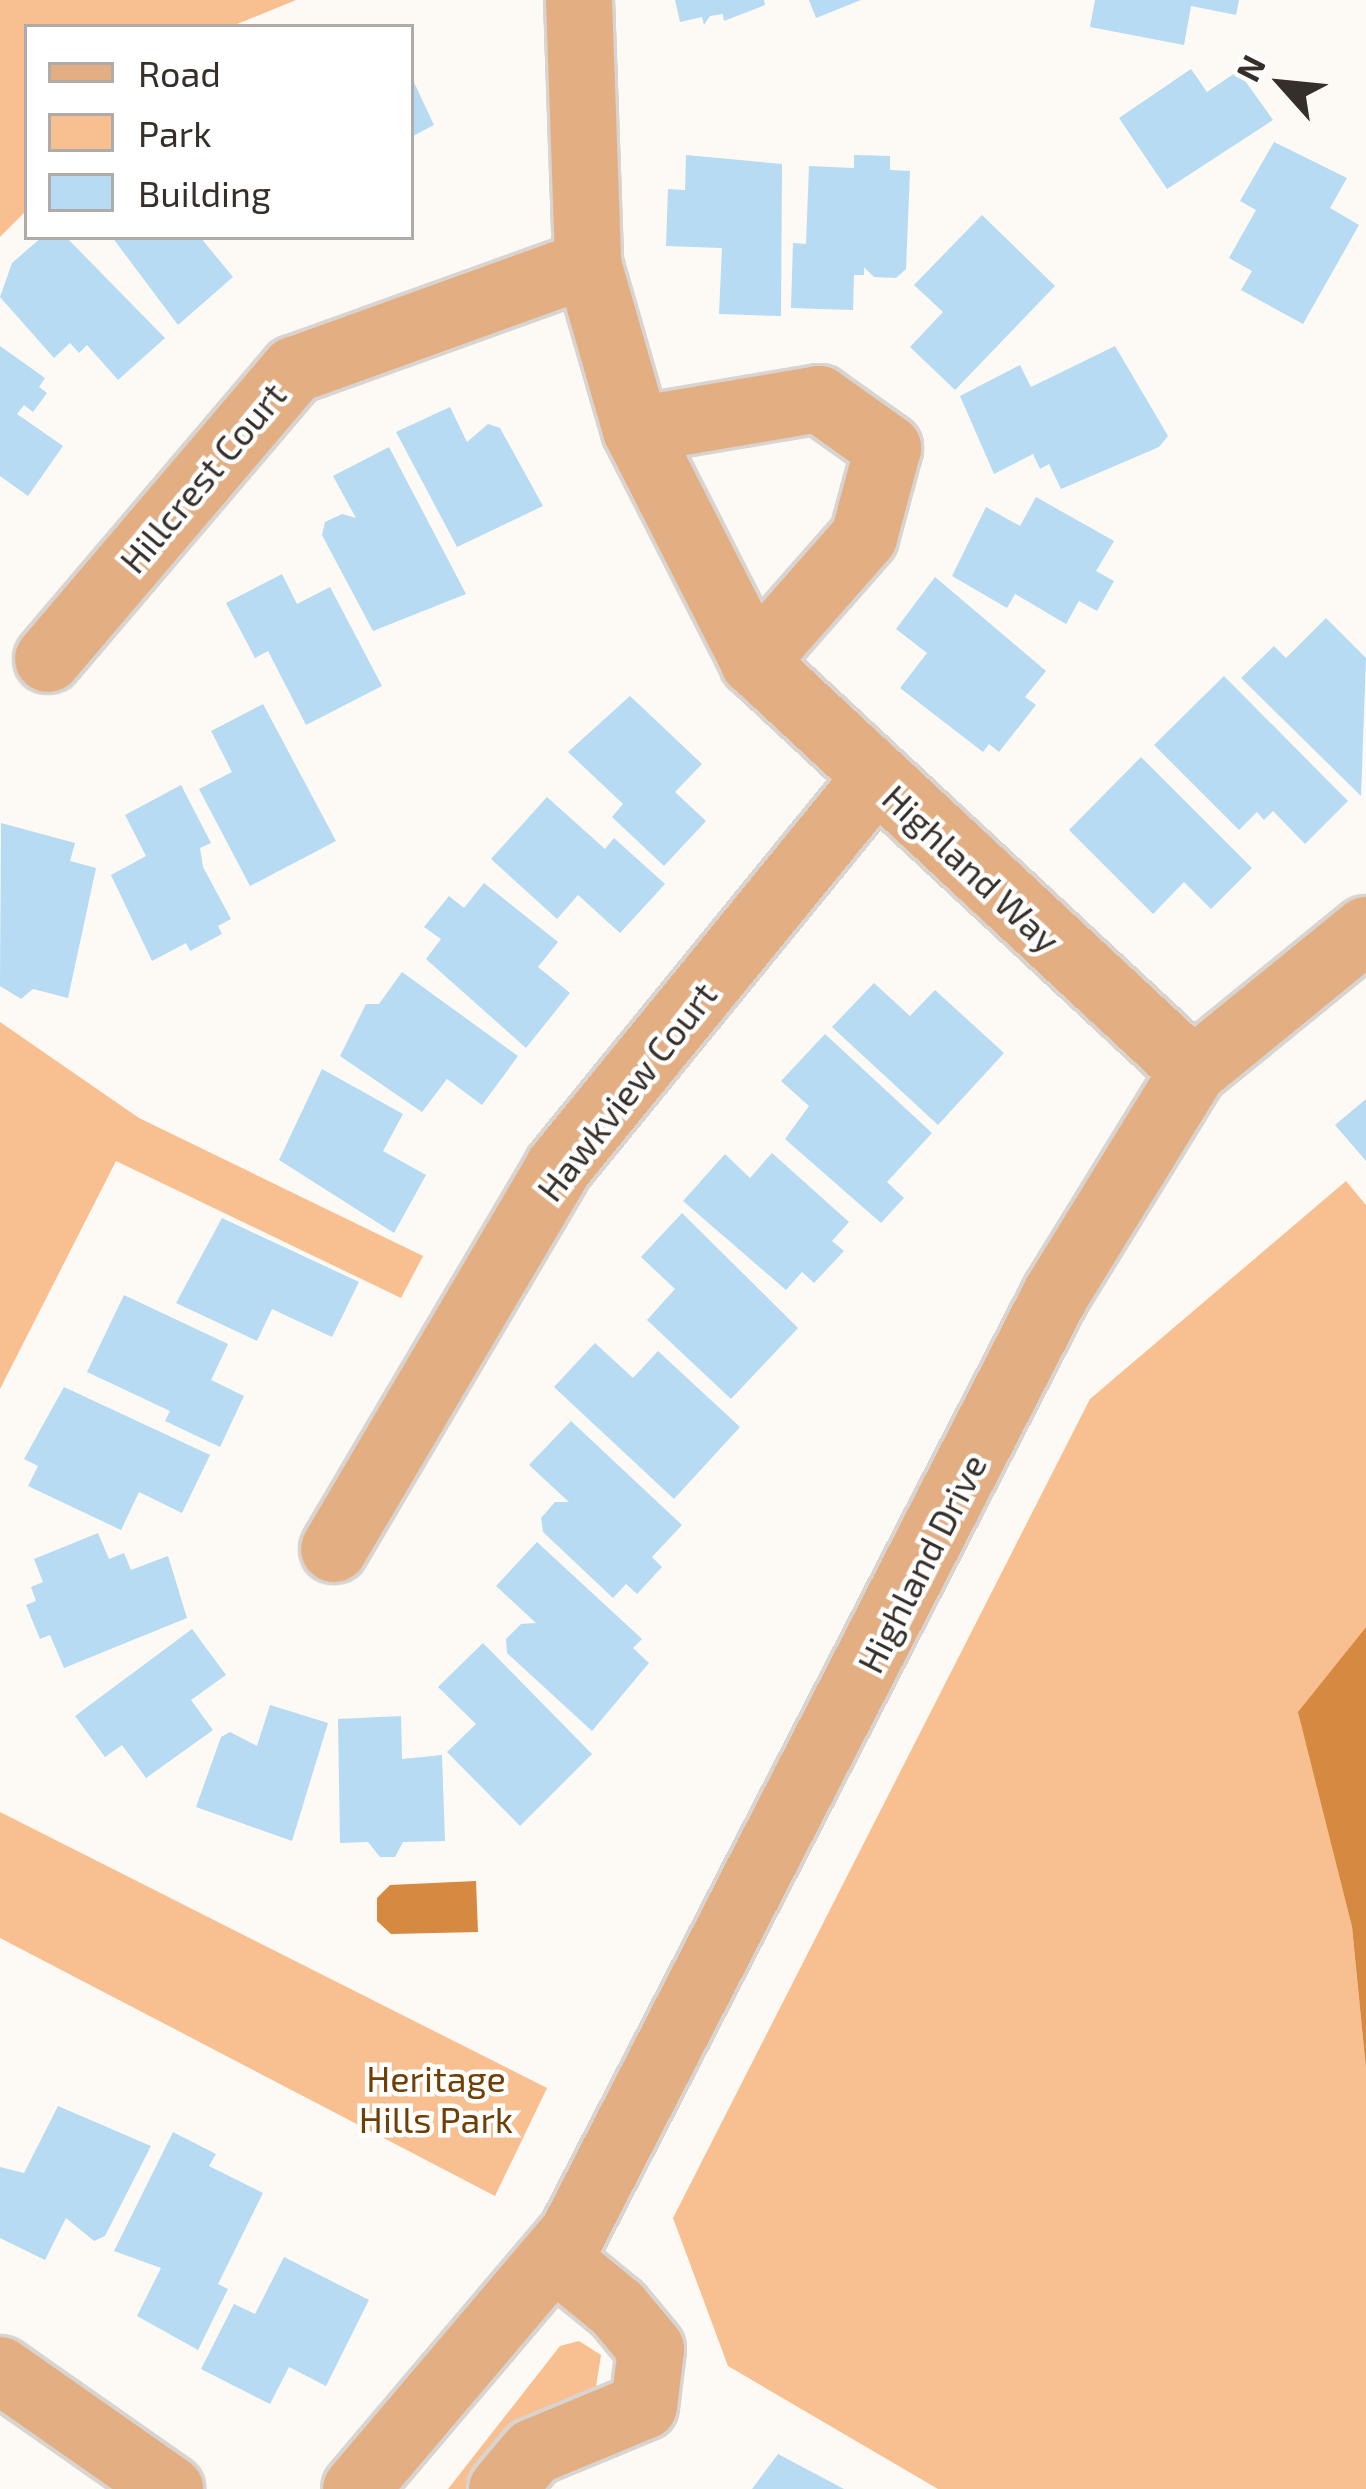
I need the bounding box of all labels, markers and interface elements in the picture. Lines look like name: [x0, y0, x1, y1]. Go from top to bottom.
legend: [24, 24, 414, 240]
north arrow: [1222, 24, 1342, 144]
text: N: [1227, 48, 1273, 87]
text: Road: [138, 51, 221, 94]
text: Park: [138, 111, 212, 154]
text: Building: [138, 171, 271, 214]
street label: Hillcrest Court: [110, 373, 294, 581]
street label: Highland Way: [874, 775, 1070, 961]
street label: Hawkview Court: [527, 973, 725, 1209]
street label: Highland Drive: [847, 1447, 995, 1679]
park label: Heritage Hills Park: [359, 2055, 513, 2140]

